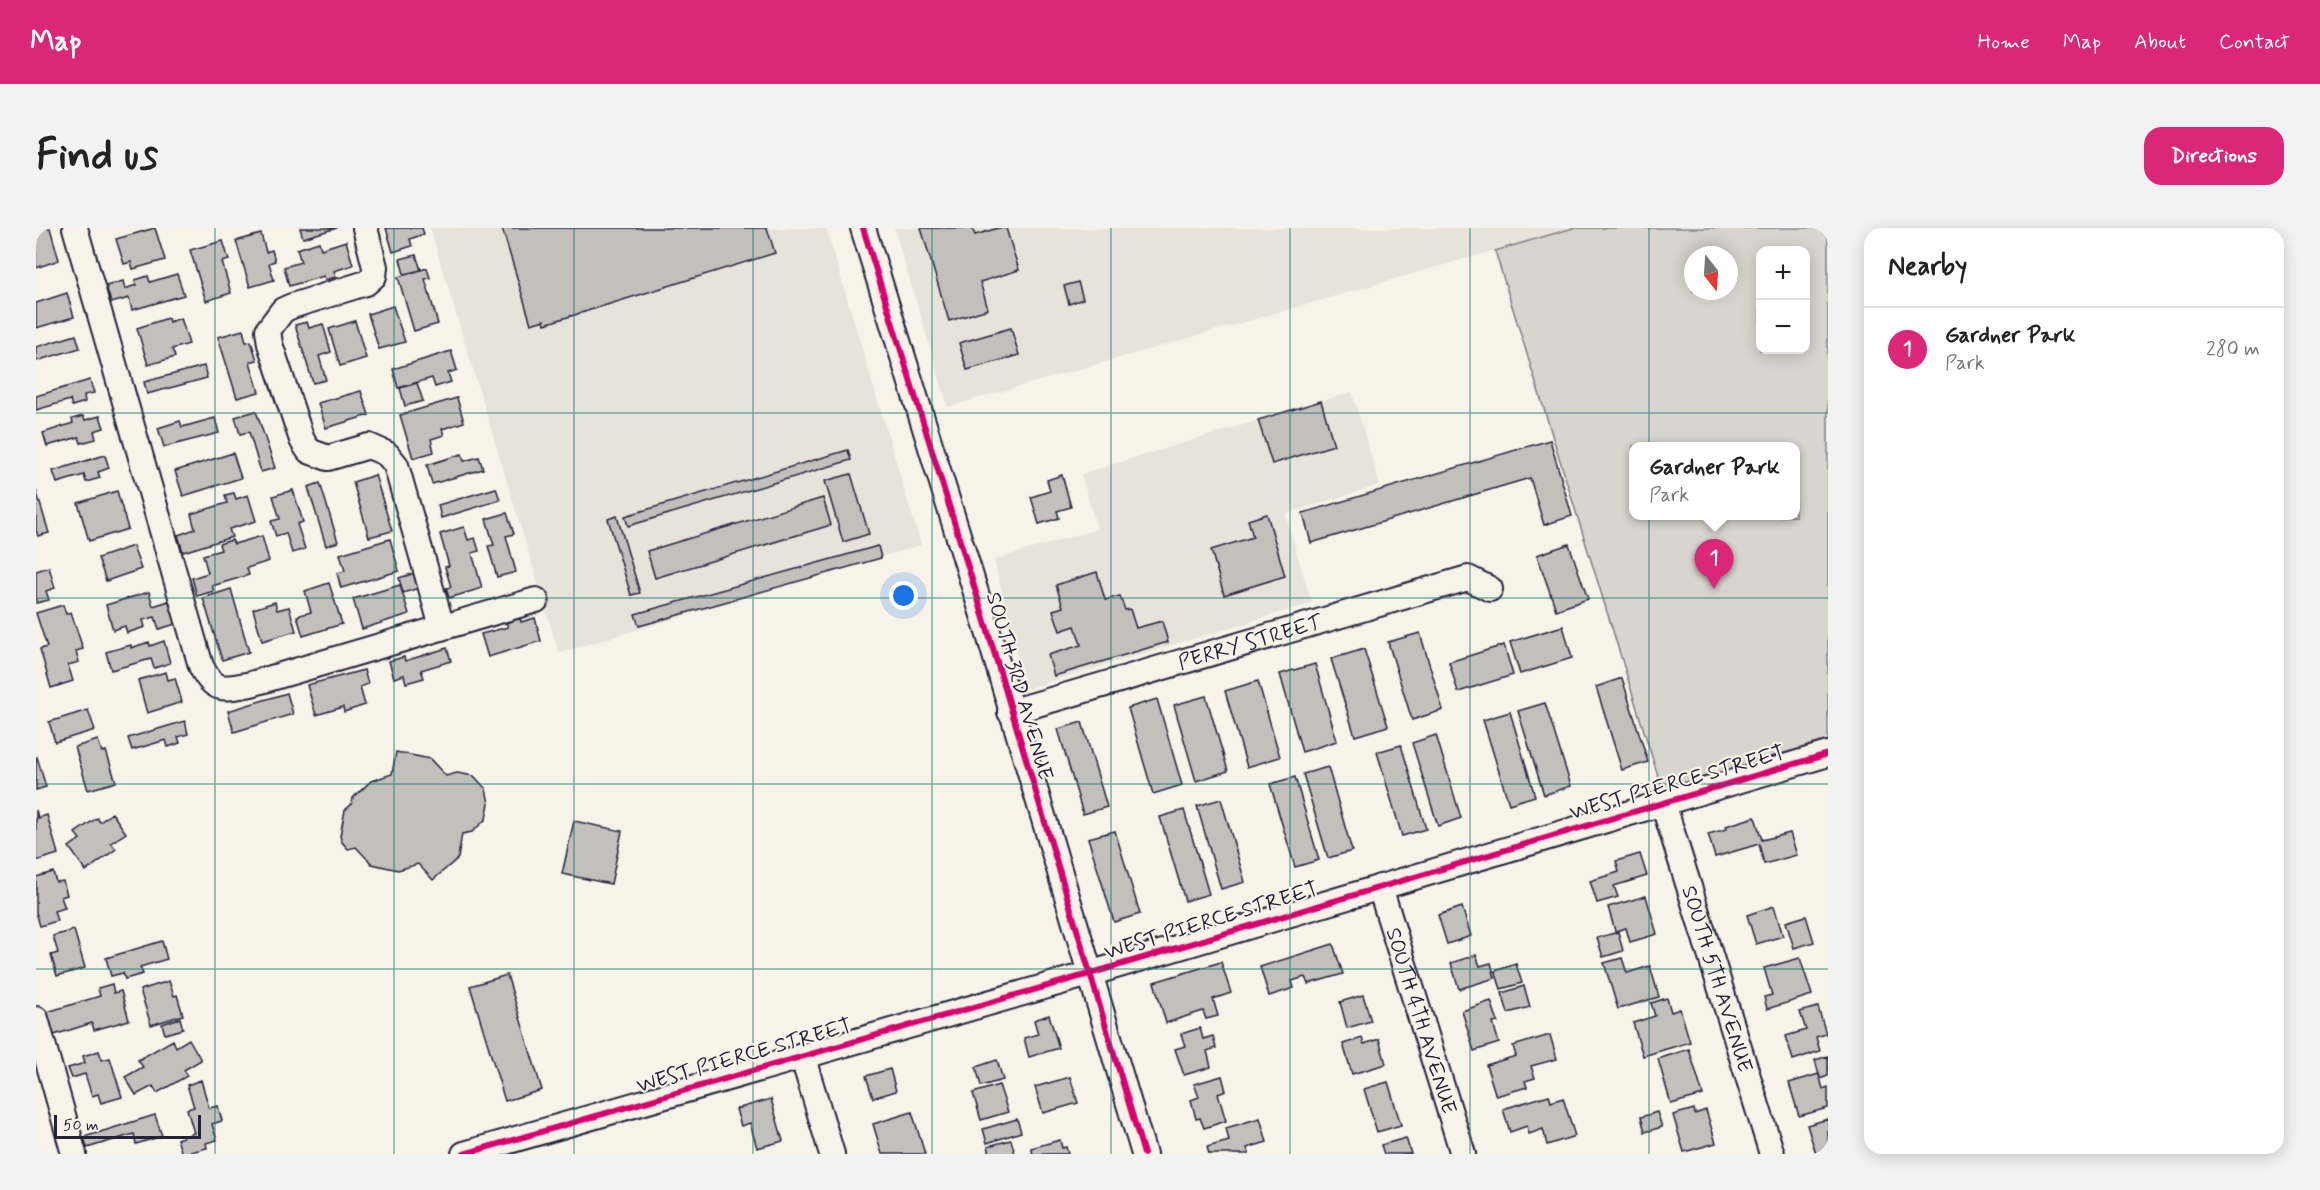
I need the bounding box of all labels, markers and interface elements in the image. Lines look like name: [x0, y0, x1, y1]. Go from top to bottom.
text: Map: [30, 24, 81, 61]
text: Home: [1978, 28, 2030, 56]
text: Map: [2063, 28, 2101, 56]
text: About: [2134, 28, 2186, 56]
text: Contact: [2219, 28, 2290, 56]
button: Directions: [2144, 127, 2284, 185]
text: Find us: [36, 129, 158, 184]
north arrow: [1684, 246, 1738, 300]
map controls: [1756, 246, 1810, 354]
button: +: [1756, 246, 1810, 300]
text: Nearby: [1888, 250, 1967, 284]
button: −: [1756, 300, 1810, 354]
text: Gardner Park: [1945, 322, 2075, 350]
text: 1: [1903, 336, 1912, 363]
text: 280 m: [2206, 336, 2260, 363]
text: Park: [1945, 350, 1985, 377]
popup: [1629, 442, 1800, 520]
text: Gardner Park: [1649, 454, 1780, 482]
text: Park: [1649, 482, 1689, 509]
pin: 1: [1694, 540, 1734, 589]
your location: [889, 581, 918, 610]
street label: SOUTH 3RD AVENUE: [979, 589, 1059, 783]
street label: PERRY STREET: [1175, 608, 1326, 677]
street label: WEST PIERCE STREET: [1566, 739, 1788, 827]
street label: WEST PIERCE STREET: [1101, 875, 1322, 967]
street label: SOUTH 5TH AVENUE: [1674, 882, 1759, 1076]
street label: SOUTH 4TH AVENUE: [1378, 924, 1463, 1118]
street label: WEST PIERCE STREET: [633, 1012, 855, 1100]
scale bar: [54, 1112, 201, 1140]
text: 50 m: [63, 1115, 99, 1136]

